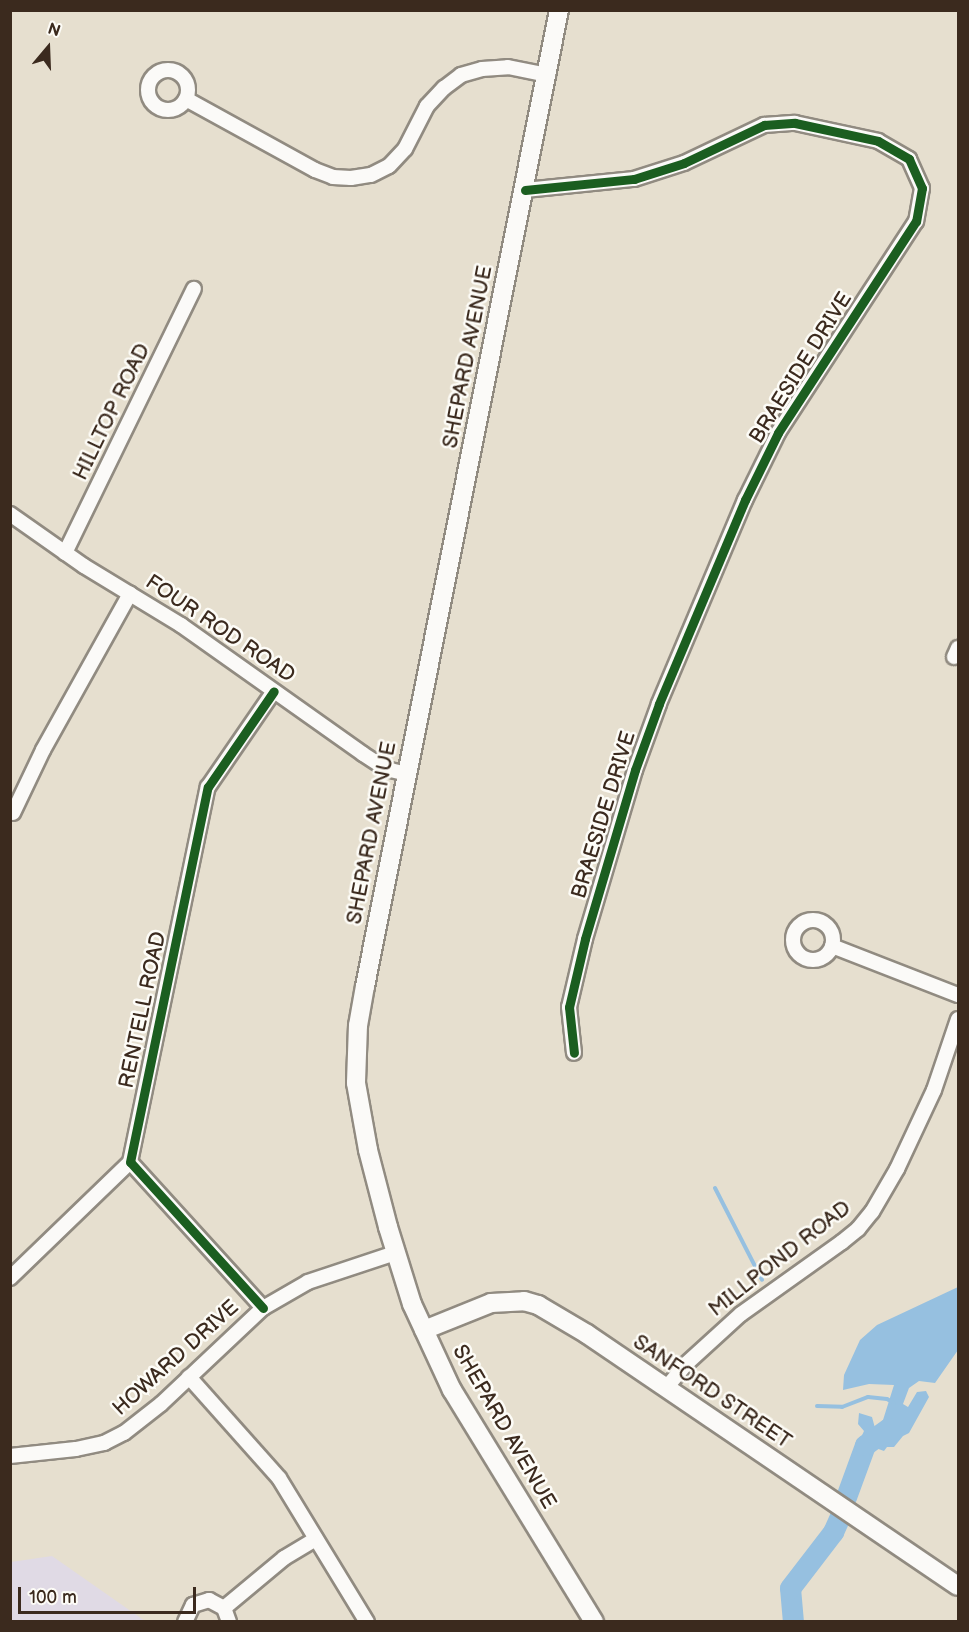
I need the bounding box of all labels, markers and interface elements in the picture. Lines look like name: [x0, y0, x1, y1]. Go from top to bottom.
north arrow: [18, 18, 78, 78]
text: N: [45, 20, 63, 41]
street label: SHEPARD AVENUE: [438, 264, 498, 450]
street label: BRAESIDE DRIVE: [744, 288, 858, 448]
street label: HILLTOP ROAD: [68, 340, 156, 484]
street label: FOUR ROD ROAD: [140, 570, 300, 688]
street label: BRAESIDE DRIVE: [567, 728, 641, 902]
street label: SHEPARD AVENUE: [342, 740, 402, 926]
street label: RENTELL ROAD: [114, 929, 172, 1091]
street label: MILLPOND ROAD: [704, 1196, 856, 1322]
street label: HOWARD DRIVE: [108, 1295, 244, 1421]
street label: SANFORD STREET: [628, 1330, 796, 1454]
street label: SHEPARD AVENUE: [447, 1340, 561, 1514]
scale bar: [21, 1575, 200, 1613]
text: 100 m: [29, 1587, 77, 1608]

